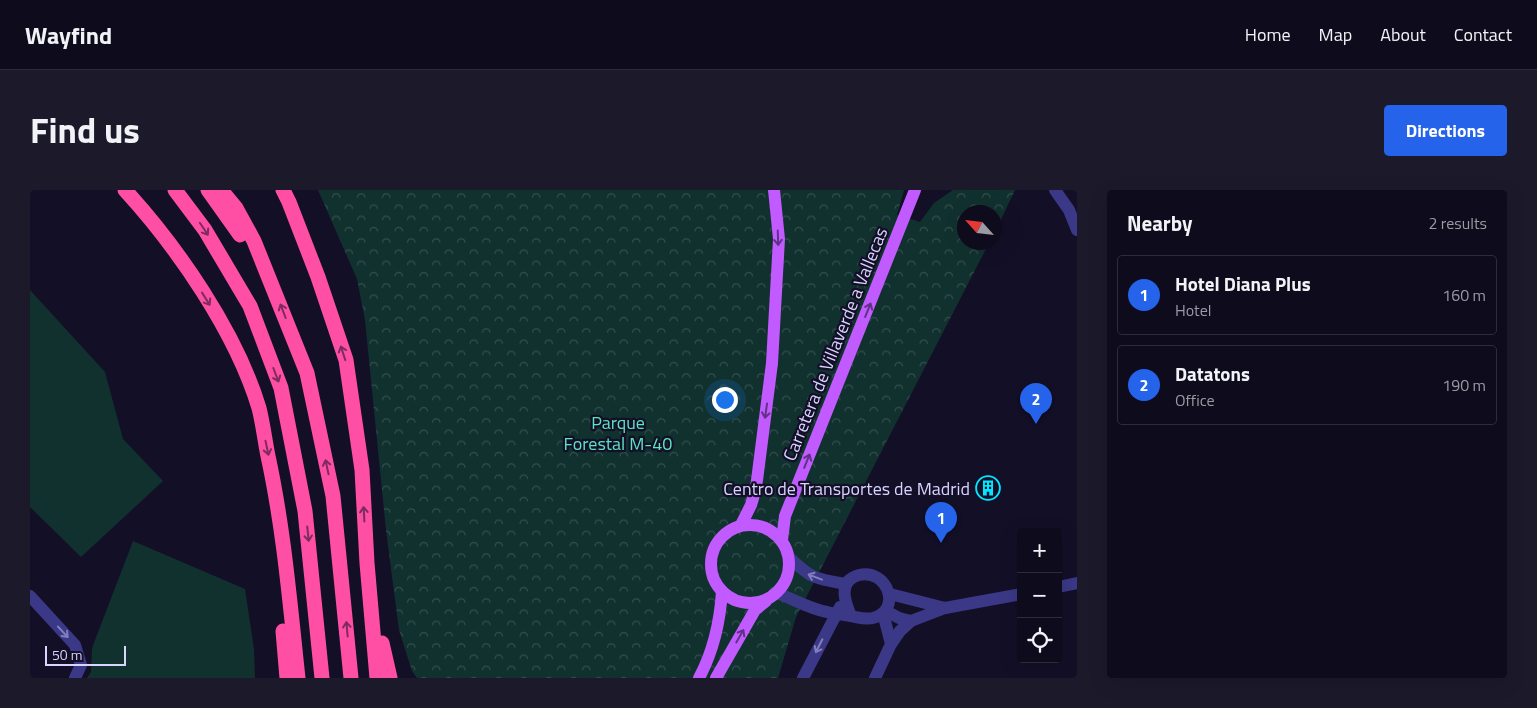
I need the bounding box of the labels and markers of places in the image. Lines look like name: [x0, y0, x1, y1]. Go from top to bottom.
pin: 2: [1020, 383, 1052, 424]
place label: Centro de Transportes de Madrid: [723, 475, 970, 502]
building icon: Centro de Transportes de Madrid: [975, 475, 1001, 501]
pin: 1: [925, 502, 957, 543]

